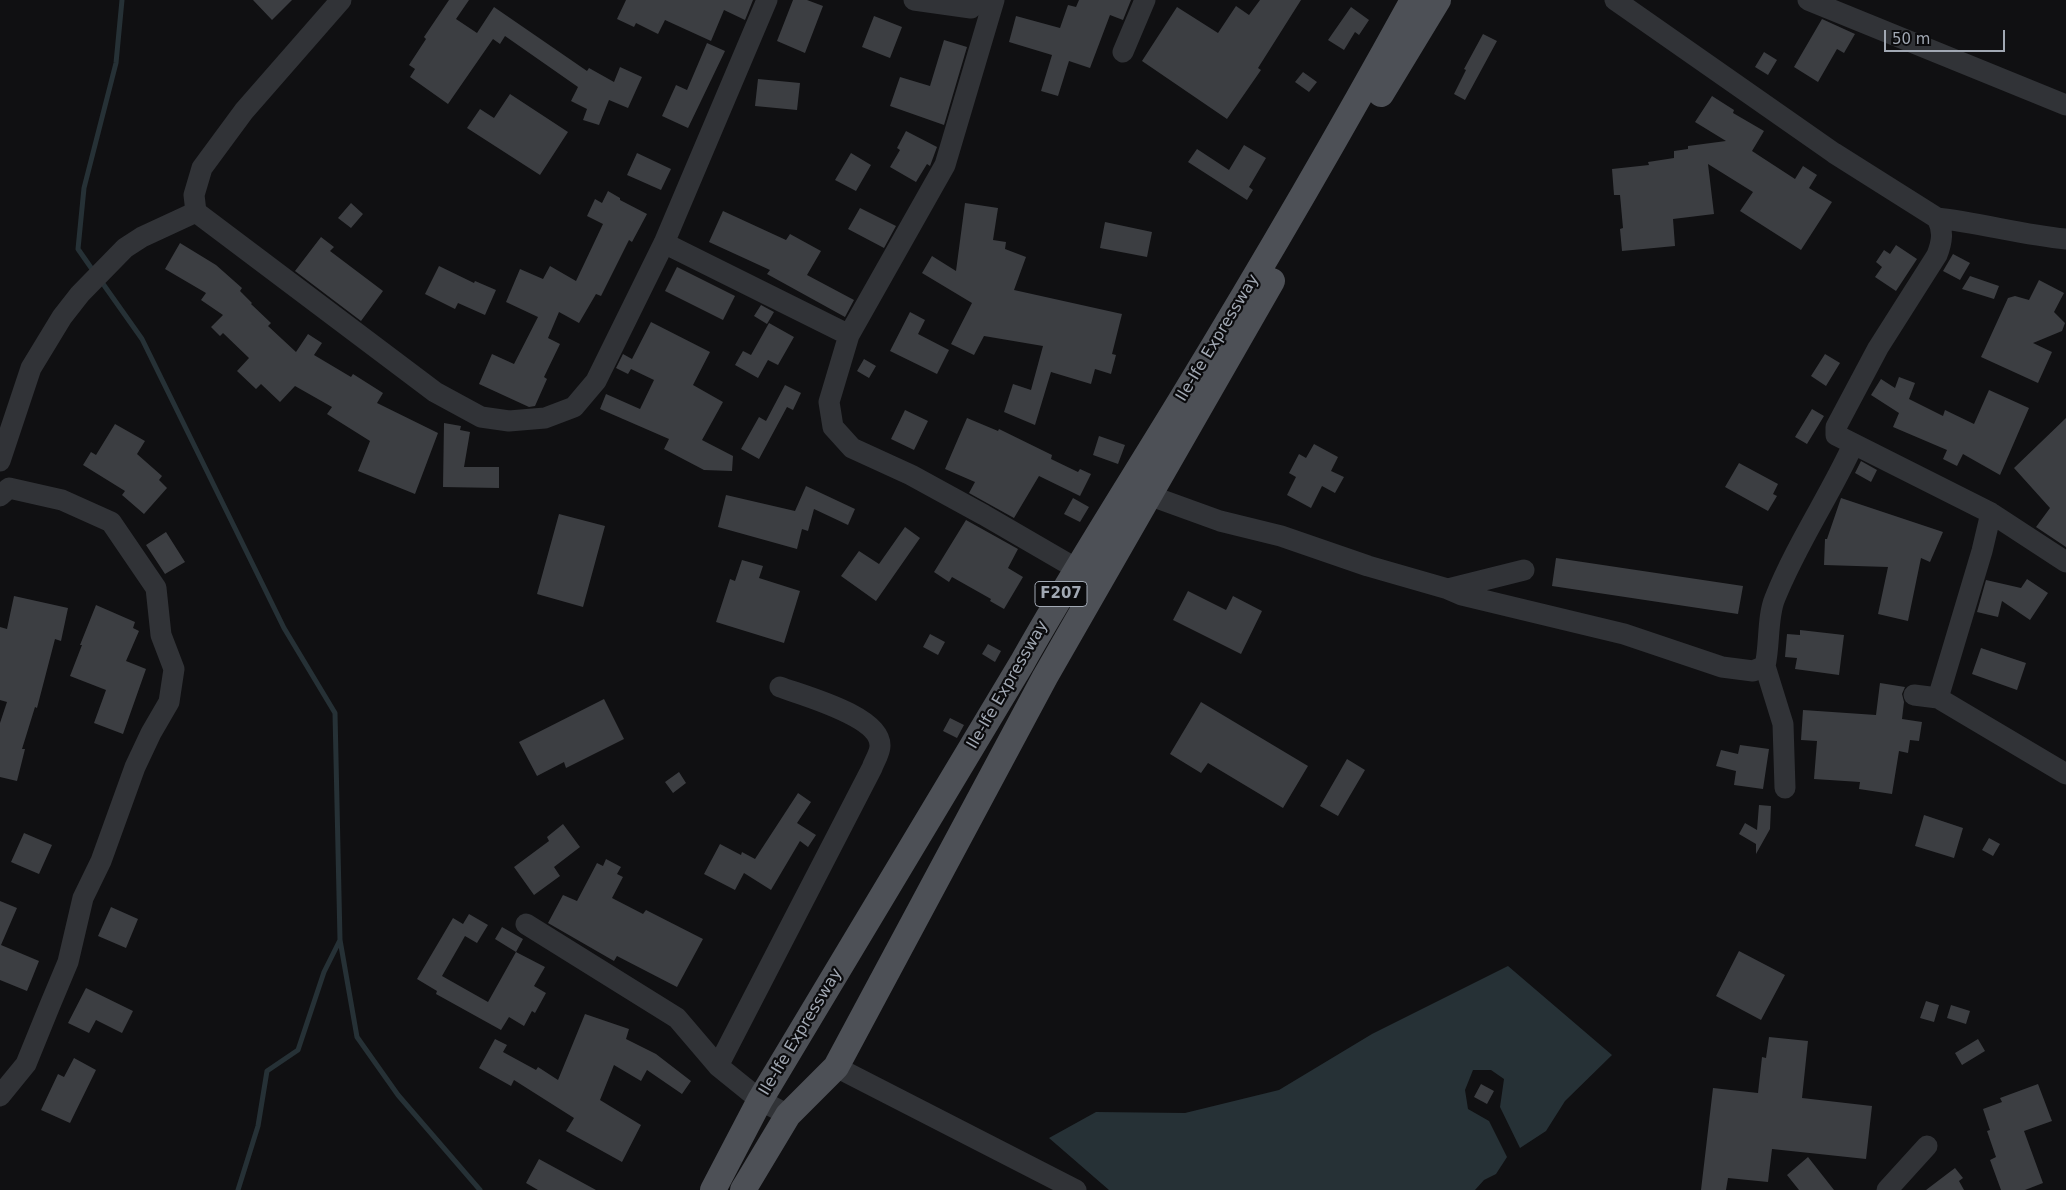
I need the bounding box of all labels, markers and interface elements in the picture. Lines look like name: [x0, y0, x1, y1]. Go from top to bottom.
scale bar: [1886, 20, 2007, 52]
text: 50 m: [1892, 30, 1930, 48]
street label: Ile-Ife Expressway: [1172, 271, 1264, 405]
road number: F207: [1035, 582, 1087, 606]
street label: Ile-Ife Expressway: [963, 617, 1053, 753]
street label: Ile-Ife Expressway: [755, 965, 847, 1099]

